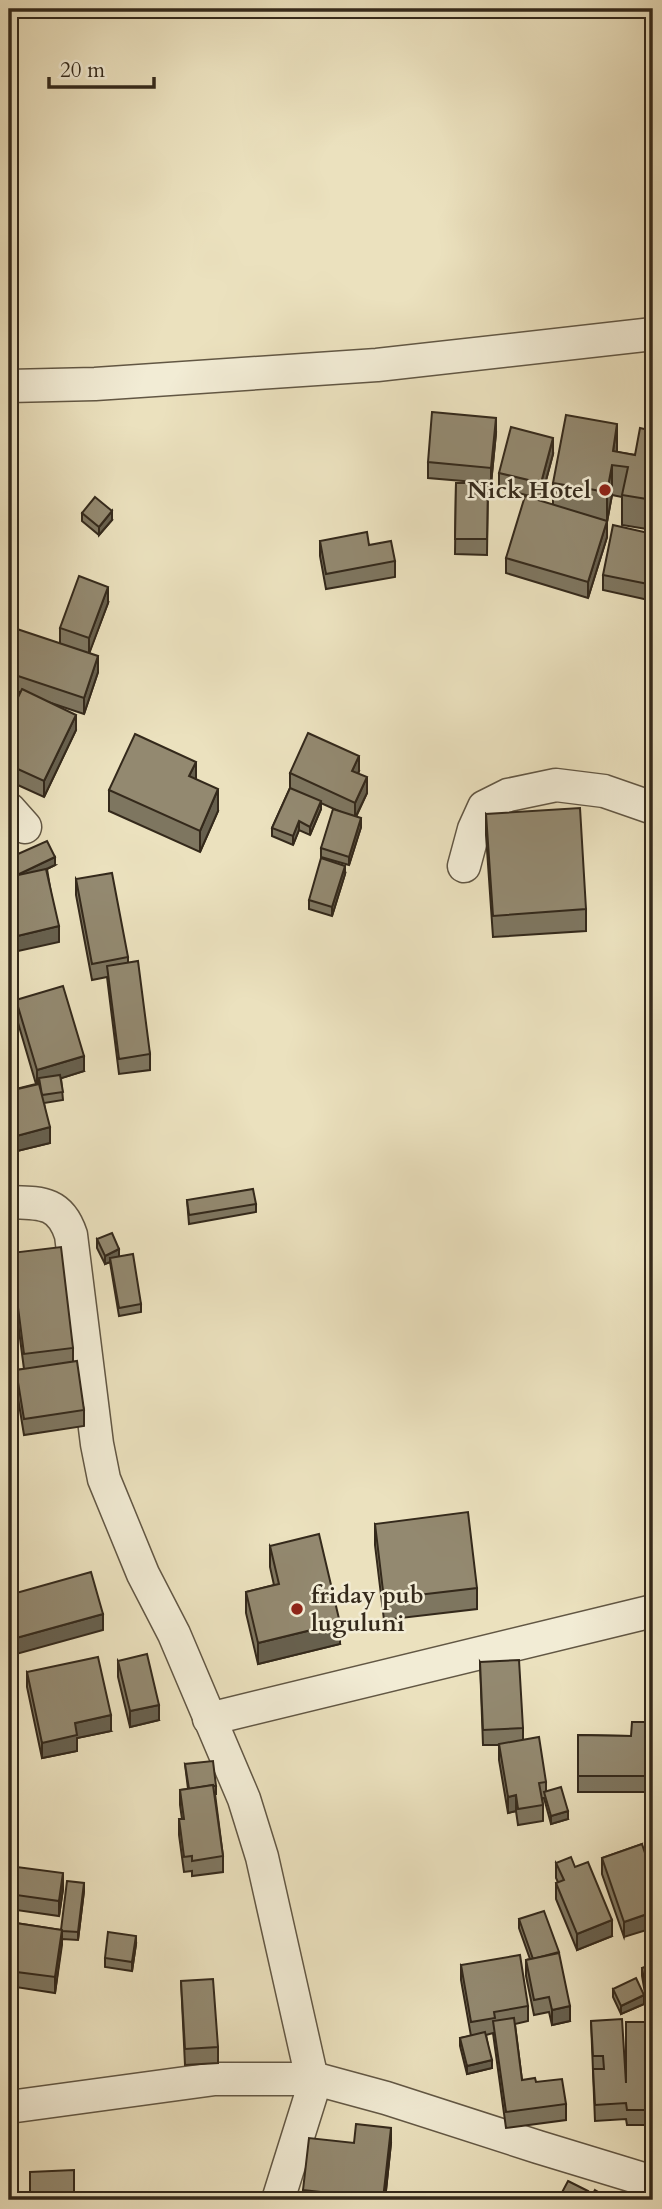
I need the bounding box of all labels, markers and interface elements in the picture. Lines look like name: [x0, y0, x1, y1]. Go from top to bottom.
scale bar: [49, 46, 154, 90]
text: 20 m: [60, 56, 105, 85]
place label: Nick Hotel: [467, 474, 591, 507]
marker: Nick Hotel: [597, 482, 613, 498]
place label: friday pub luguluni: [311, 1579, 424, 1640]
marker: friday pub luguluni: [289, 1601, 305, 1617]

